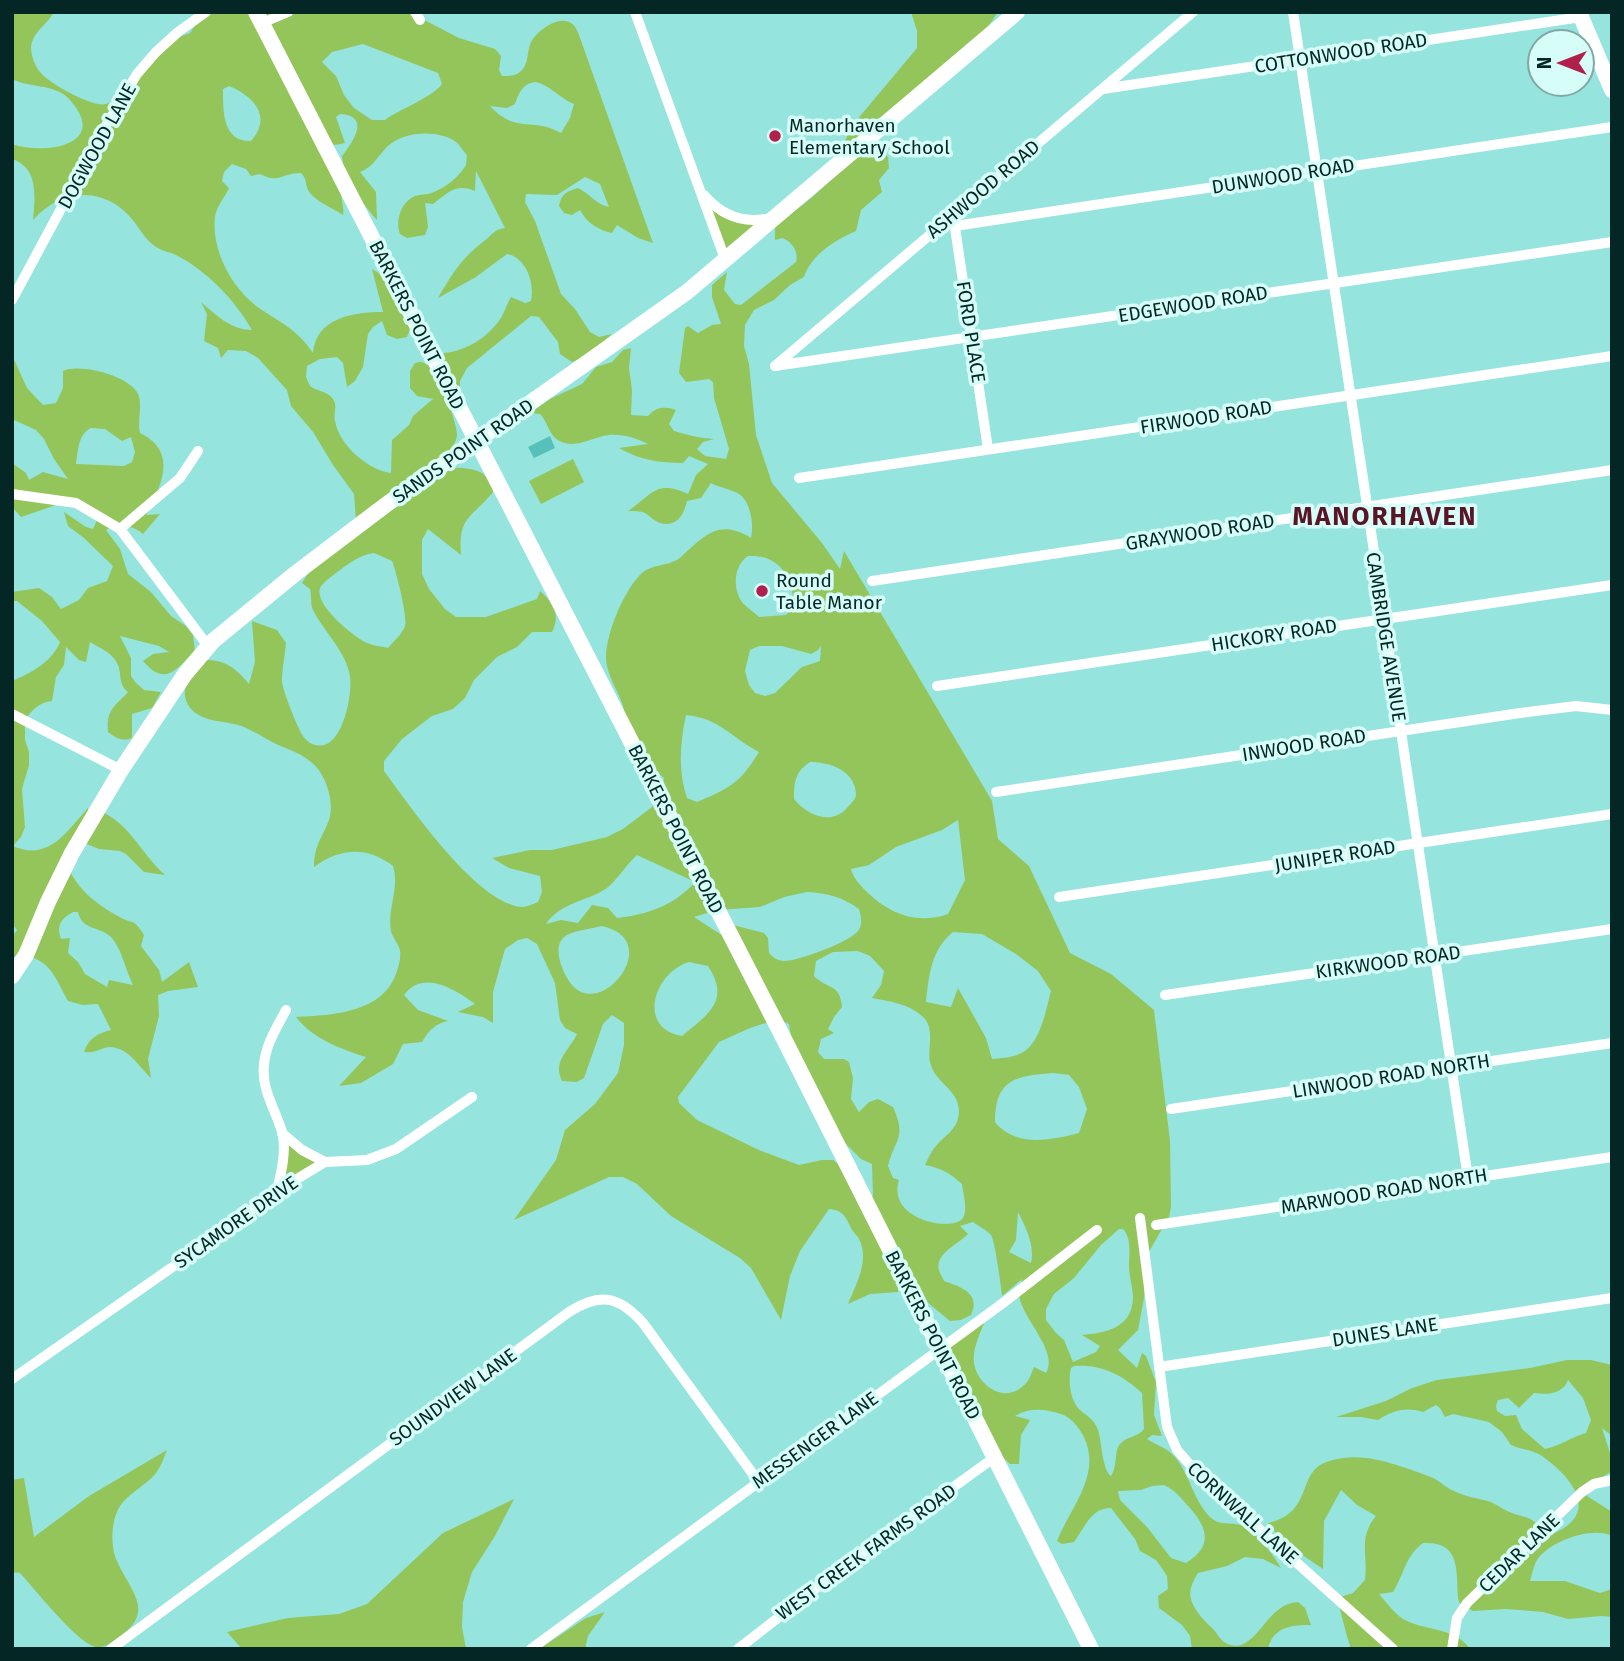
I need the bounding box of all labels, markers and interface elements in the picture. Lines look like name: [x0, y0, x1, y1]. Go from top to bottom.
street label: COTTONWOOD ROAD: [1253, 28, 1429, 78]
north arrow: [1526, 28, 1596, 98]
text: N: [1533, 57, 1556, 69]
street label: DOGWOOD LANE: [53, 79, 141, 213]
place label: Manorhaven Elementary School: [789, 114, 950, 159]
marker: Manorhaven Elementary School: [767, 128, 783, 144]
street label: ASHWOOD ROAD: [922, 135, 1044, 243]
street label: DUNWOOD ROAD: [1210, 153, 1356, 199]
street label: BARKERS POINT ROAD: [364, 236, 470, 414]
street label: FORD PLACE: [952, 279, 990, 385]
street label: EDGEWOOD ROAD: [1117, 281, 1269, 327]
street label: SANDS POINT ROAD: [388, 394, 538, 508]
street label: FIRWOOD ROAD: [1138, 395, 1274, 439]
district label: MANORHAVEN: [1293, 501, 1477, 532]
street label: GRAYWOOD ROAD: [1124, 509, 1276, 555]
street label: CAMBRIDGE AVENUE: [1361, 551, 1411, 723]
place label: Round Table Manor: [776, 569, 883, 614]
marker: Round Table Manor: [754, 583, 770, 599]
street label: HICKORY ROAD: [1209, 614, 1339, 656]
street label: INWOOD ROAD: [1240, 724, 1368, 766]
street label: BARKERS POINT ROAD: [623, 740, 729, 918]
street label: JUNIPER ROAD: [1273, 835, 1397, 877]
street label: KIRKWOOD ROAD: [1314, 940, 1462, 984]
street label: LINWOOD ROAD NORTH: [1291, 1049, 1491, 1103]
street label: MARWOOD ROAD NORTH: [1279, 1163, 1489, 1219]
street label: SYCAMORE DRIVE: [170, 1171, 302, 1273]
street label: BARKERS POINT ROAD: [880, 1246, 986, 1424]
street label: DUNES LANE: [1331, 1312, 1439, 1352]
street label: SOUNDVIEW LANE: [385, 1343, 521, 1451]
street label: MESSENGER LANE: [747, 1386, 883, 1494]
street label: CORNWALL LANE: [1183, 1457, 1303, 1569]
street label: WEST CREEK FARMS ROAD: [771, 1479, 961, 1625]
street label: CEDAR LANE: [1474, 1509, 1564, 1597]

